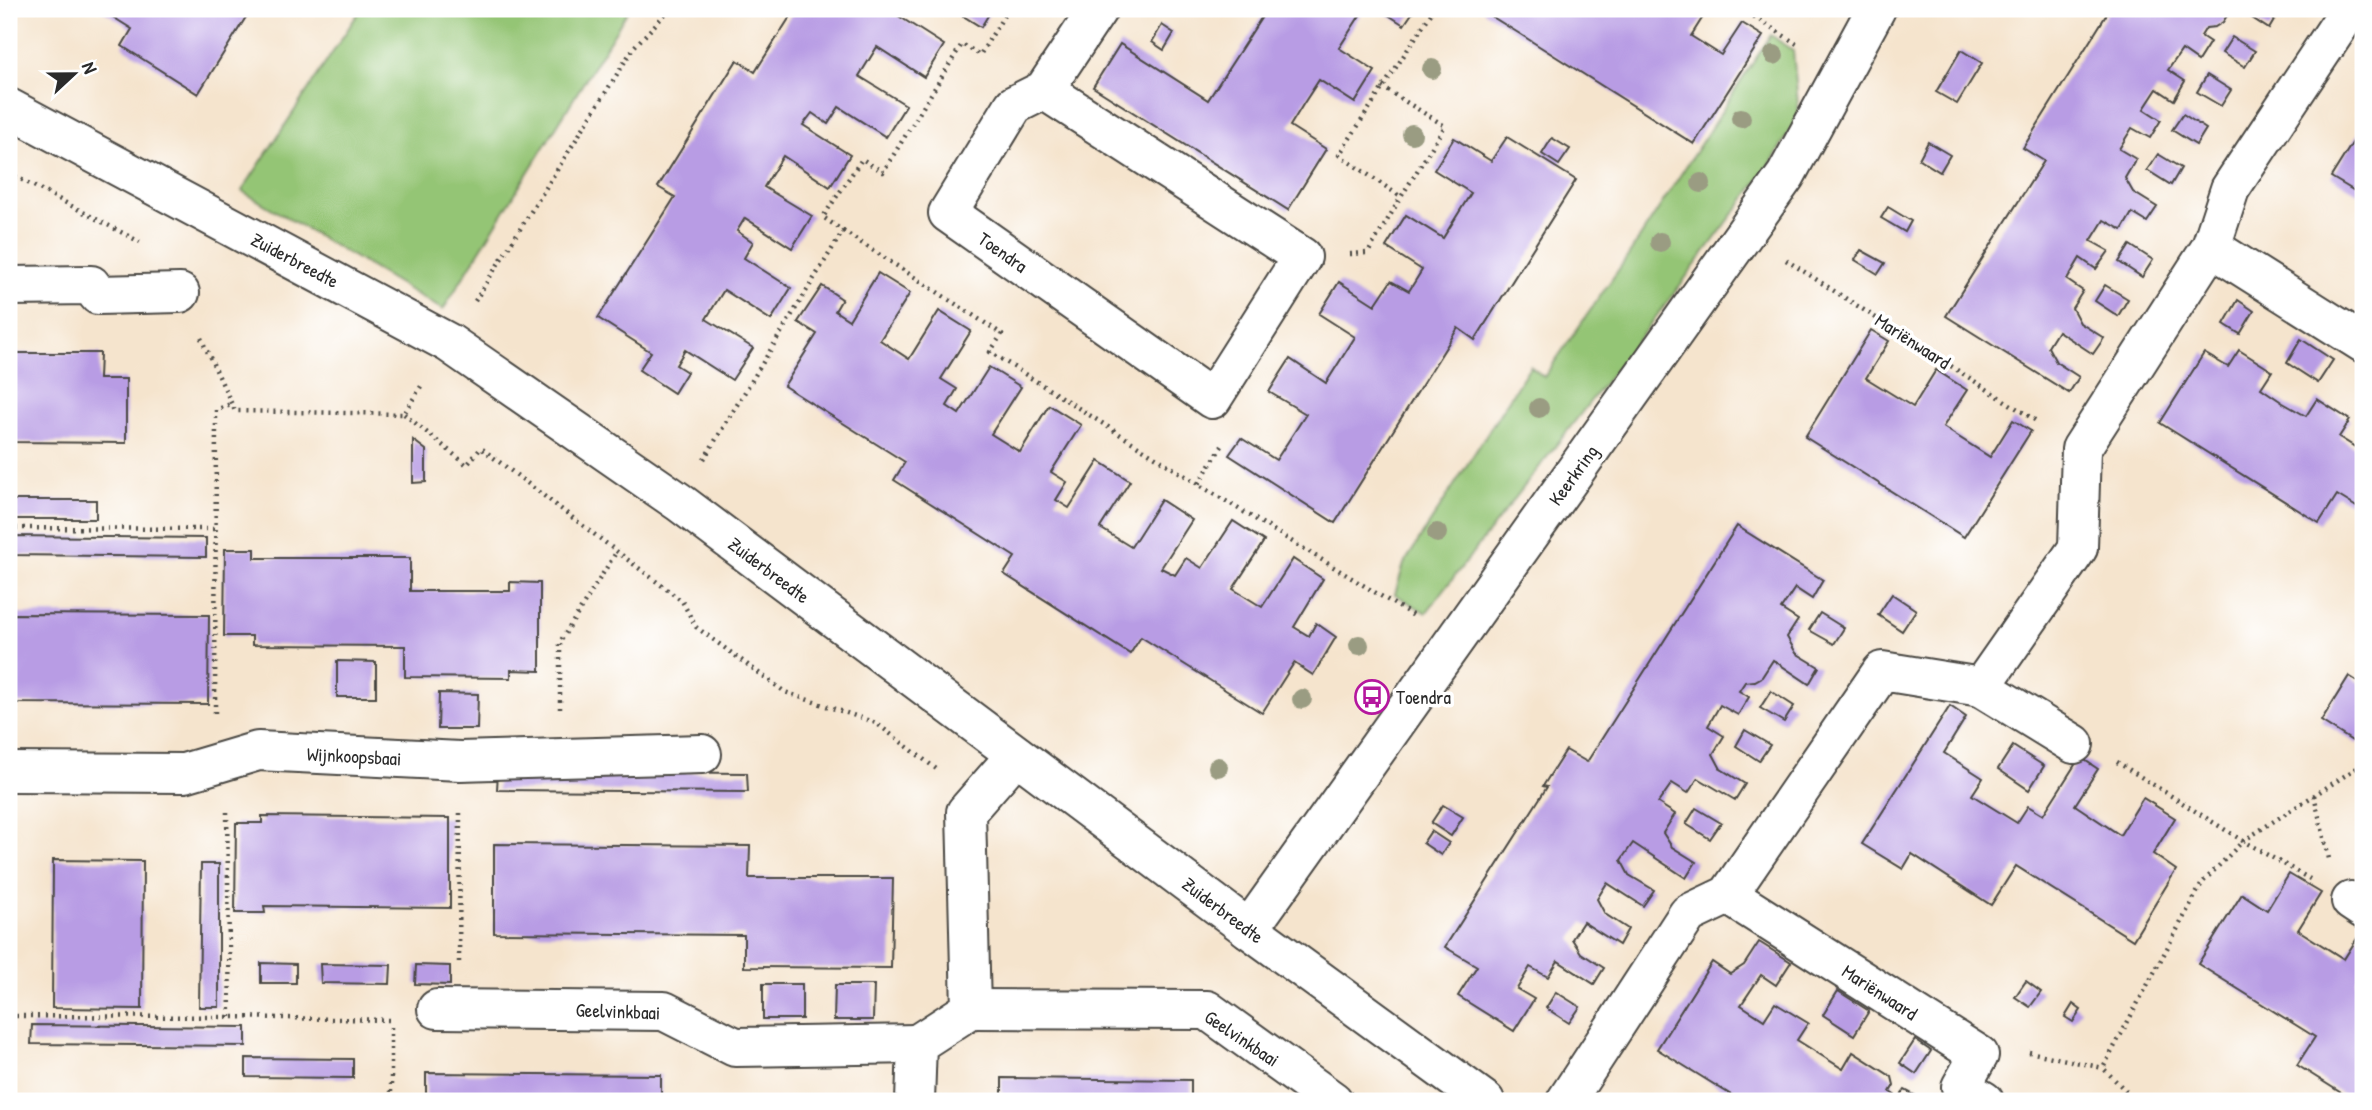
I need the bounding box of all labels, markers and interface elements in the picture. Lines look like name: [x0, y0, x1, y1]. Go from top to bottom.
north arrow: [38, 38, 108, 108]
text: N: [76, 58, 104, 77]
street label: Zuiderbreedte: [247, 226, 344, 294]
street label: Toendra: [973, 226, 1033, 279]
street label: Mariënwaard: [1870, 307, 1956, 375]
street label: Keerkring: [1542, 439, 1604, 511]
street label: Zuiderbreedte: [723, 531, 815, 609]
bus stop icon: Toendra: [1353, 678, 1391, 716]
place label: Toendra: [1396, 684, 1451, 710]
street label: Wijnkoopsbaai: [306, 741, 402, 771]
street label: Zuiderbreedte: [1177, 871, 1269, 949]
street label: Mariënwaard: [1837, 958, 1923, 1026]
street label: Geelvinkbaai: [575, 997, 661, 1025]
street label: Geelvinkbaai: [1200, 1004, 1284, 1072]

